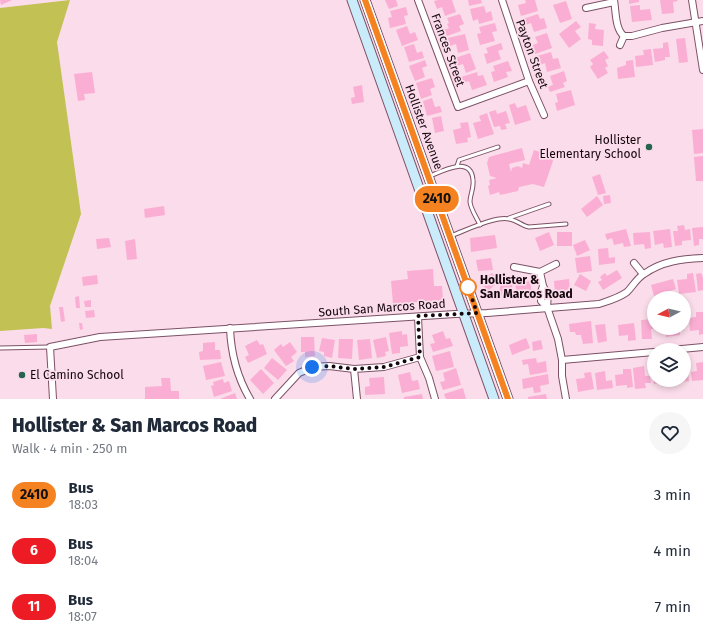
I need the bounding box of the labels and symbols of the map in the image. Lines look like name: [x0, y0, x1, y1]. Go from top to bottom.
street label: Frances Street: [428, 12, 468, 89]
street label: Payton Street: [513, 18, 551, 91]
street label: Hollister Avenue: [402, 83, 446, 171]
place label: Hollister Elementary School: [539, 133, 641, 161]
marker: Hollister Elementary School: [644, 142, 654, 152]
line badge: 2410: [409, 186, 465, 212]
place label: Hollister & San Marcos Road: [480, 273, 573, 301]
marker: Hollister & San Marcos Road: [459, 278, 477, 296]
north arrow: [647, 291, 691, 335]
street label: South San Marcos Road: [318, 297, 446, 319]
your location: [302, 357, 322, 377]
place label: El Camino School: [30, 368, 124, 382]
marker: El Camino School: [17, 370, 27, 380]

